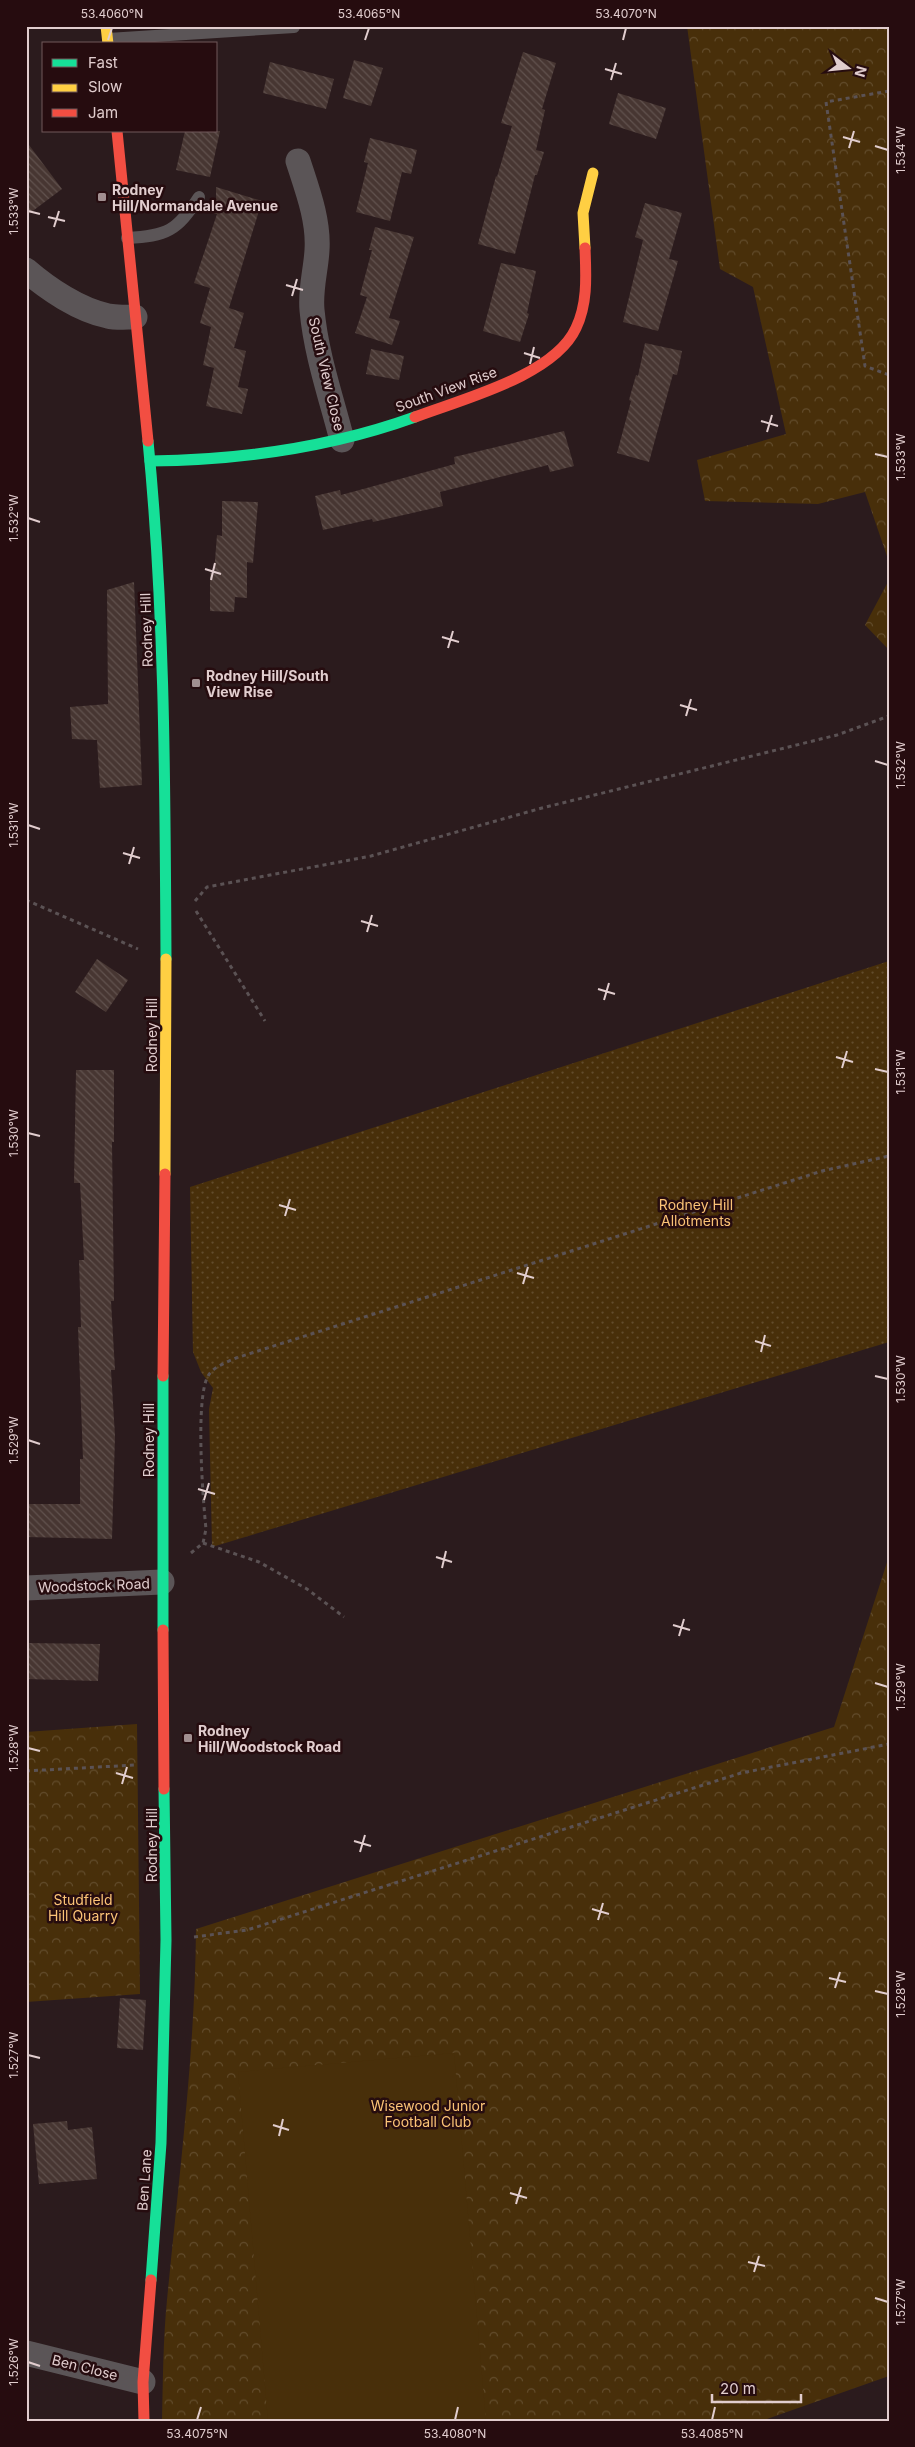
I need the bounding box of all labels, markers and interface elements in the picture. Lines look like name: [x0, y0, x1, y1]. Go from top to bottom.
text: 53.4060°N: [81, 6, 143, 21]
text: 53.4065°N: [338, 6, 400, 21]
text: 53.4070°N: [595, 6, 657, 21]
legend: [42, 42, 218, 132]
north arrow: [822, 42, 872, 92]
text: Fast: [88, 53, 118, 72]
text: N: [851, 64, 871, 79]
text: Slow: [88, 77, 122, 96]
text: Jam: [88, 103, 118, 122]
text: 1.534°W: [893, 126, 908, 174]
place label: Rodney Hill/Normandale Avenue: [112, 181, 278, 214]
text: 1.533°W: [6, 187, 21, 235]
marker: Rodney Hill/Normandale Avenue: [96, 191, 108, 203]
street label: South View Close: [306, 315, 348, 433]
street label: South View Rise: [393, 363, 499, 415]
text: 1.533°W: [893, 433, 908, 481]
text: 1.532°W: [6, 494, 21, 542]
street label: Rodney Hill: [136, 593, 156, 667]
place label: Rodney Hill/South View Rise: [206, 667, 329, 700]
marker: Rodney Hill/South View Rise: [190, 677, 202, 689]
text: 1.532°W: [893, 741, 908, 789]
text: 1.531°W: [6, 802, 21, 848]
street label: Rodney Hill: [143, 998, 160, 1072]
text: 1.531°W: [893, 1049, 908, 1095]
text: 1.530°W: [6, 1109, 21, 1157]
park label: Rodney Hill Allotments: [659, 1196, 733, 1229]
text: 1.530°W: [893, 1355, 908, 1403]
street label: Rodney Hill: [140, 1403, 157, 1477]
text: 1.529°W: [6, 1416, 21, 1464]
street label: Woodstock Road: [38, 1575, 150, 1595]
text: 1.529°W: [893, 1663, 908, 1711]
place label: Rodney Hill/Woodstock Road: [198, 1722, 341, 1755]
text: 1.528°W: [6, 1724, 21, 1772]
marker: Rodney Hill/Woodstock Road: [182, 1732, 194, 1744]
street label: Rodney Hill: [143, 1808, 160, 1882]
park label: Studfield Hill Quarry: [48, 1891, 118, 1924]
text: 1.528°W: [893, 1970, 908, 2018]
text: 1.527°W: [6, 2031, 21, 2078]
park label: Wisewood Junior Football Club: [371, 2097, 485, 2130]
street label: Ben Lane: [133, 2149, 155, 2211]
text: 1.527°W: [893, 2278, 908, 2325]
text: 1.526°W: [6, 2338, 21, 2386]
street label: Ben Close: [50, 2351, 120, 2383]
scale bar: [712, 2372, 801, 2404]
text: 20 m: [720, 2379, 756, 2398]
text: 53.4075°N: [166, 2426, 228, 2441]
text: 53.4080°N: [424, 2426, 486, 2441]
text: 53.4085°N: [681, 2426, 743, 2441]

